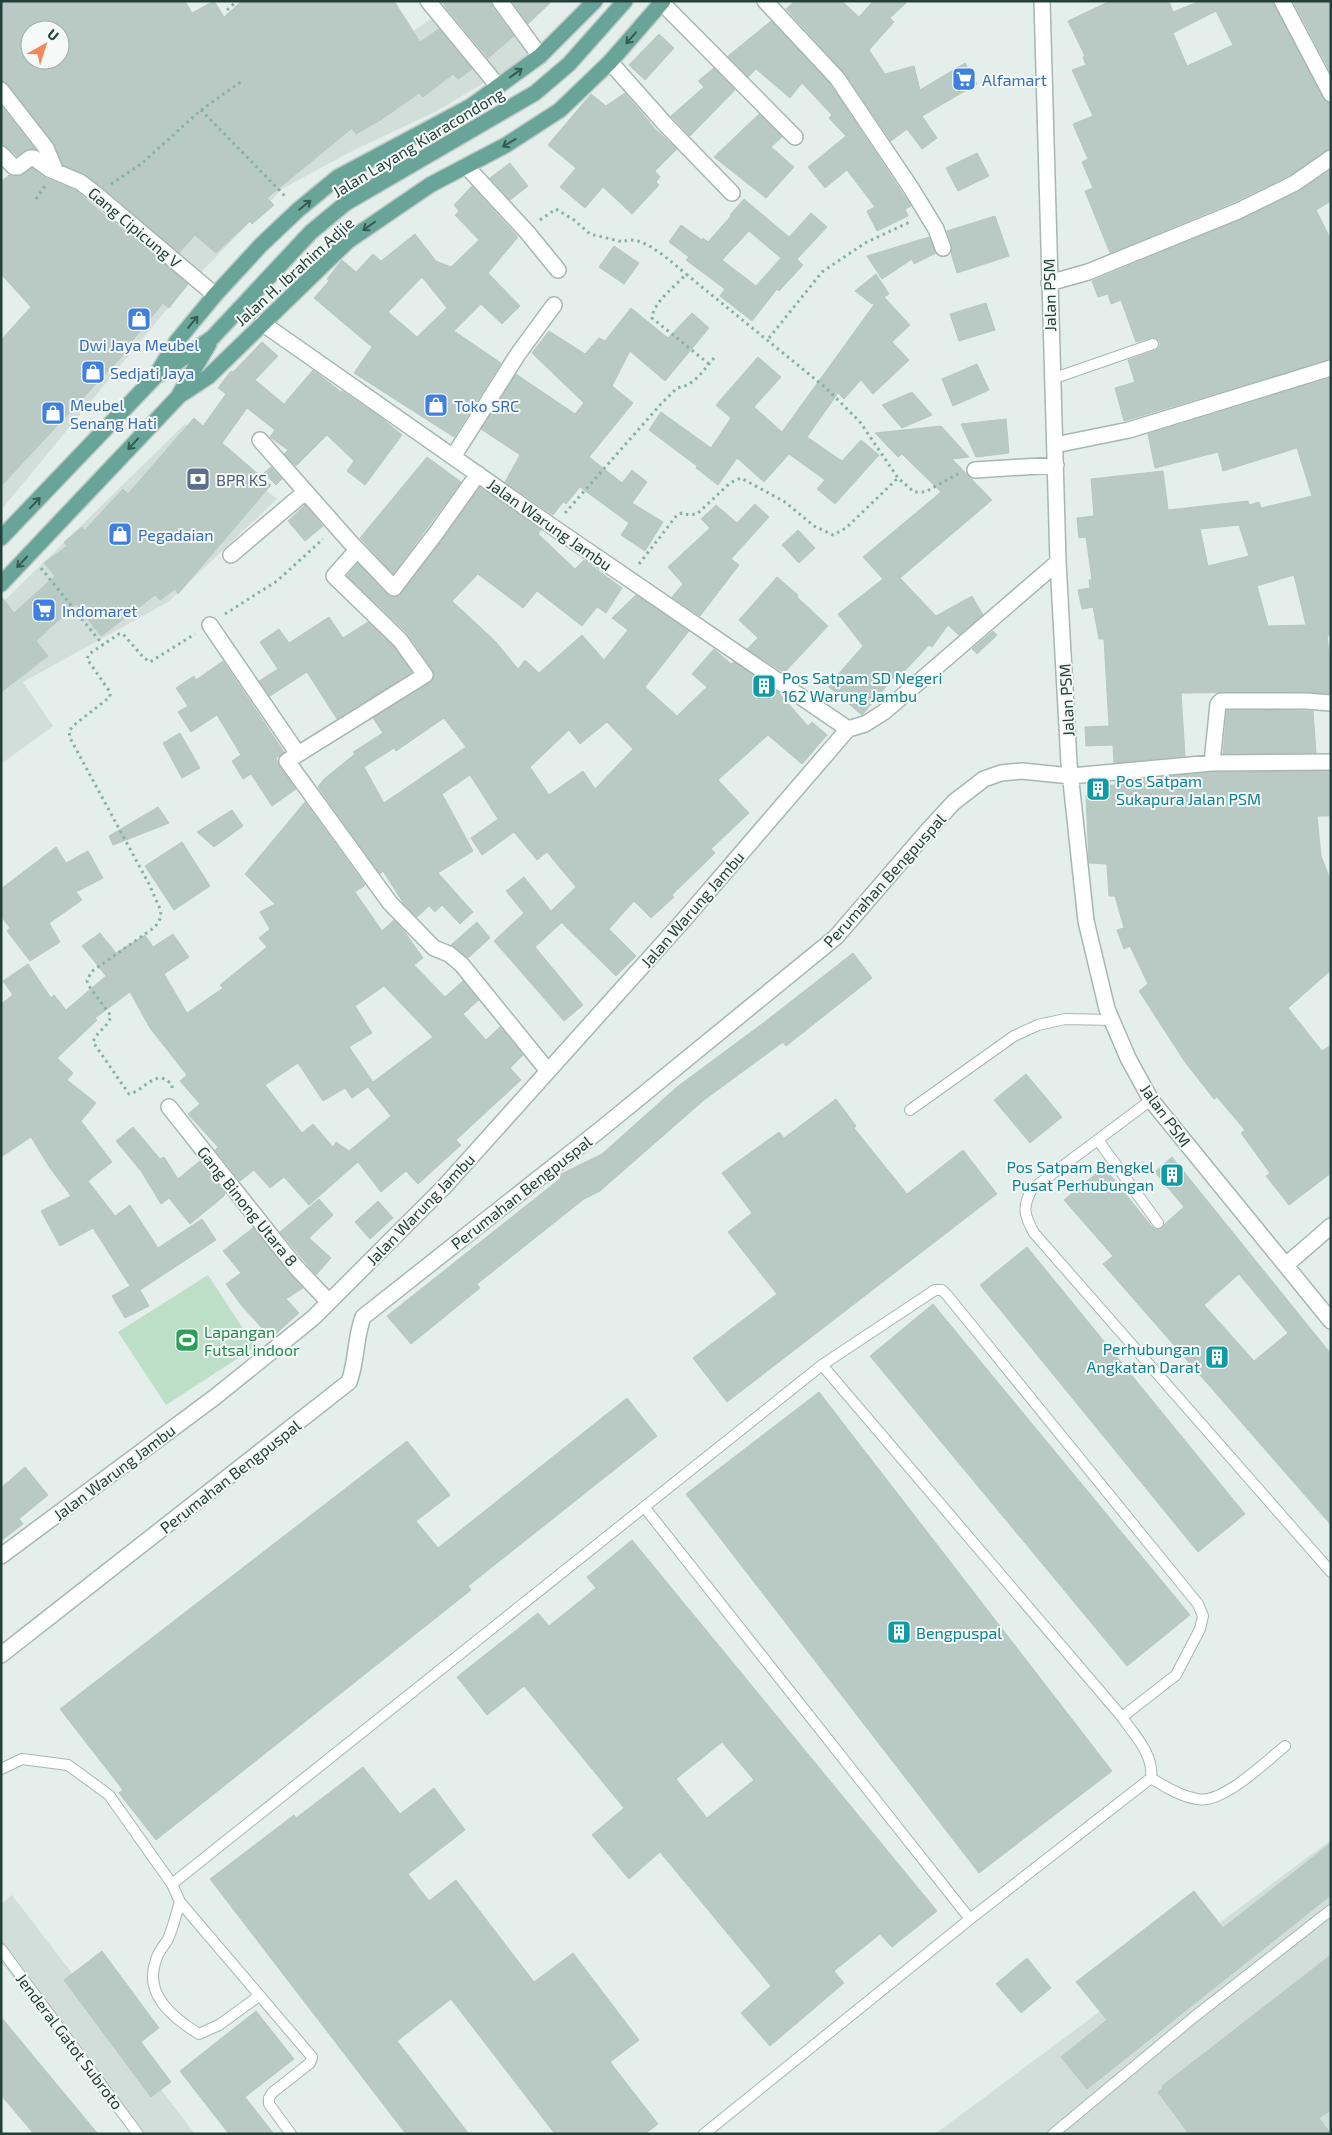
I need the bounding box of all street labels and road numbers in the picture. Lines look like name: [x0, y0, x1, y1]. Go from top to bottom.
street label: Jalan Layang Kiaracondong: [329, 83, 507, 201]
street label: Gang Cipicung V: [85, 183, 185, 271]
street label: Jalan H. Ibrahim Adjie: [231, 213, 358, 330]
street label: Jalan PSM: [1039, 258, 1059, 332]
street label: Jalan Warung Jambu: [484, 474, 616, 574]
street label: Jalan PSM: [1055, 663, 1077, 737]
street label: Perumahan Bengpuspal: [819, 809, 949, 951]
street label: Jalan Warung Jambu: [636, 847, 748, 971]
street label: Jalan PSM: [1137, 1080, 1195, 1150]
street label: Perumahan Bengpuspal: [447, 1131, 595, 1253]
street label: Gang Binong Utara 8: [194, 1142, 302, 1270]
street label: Jalan Warung Jambu: [362, 1149, 478, 1269]
street label: Perumahan Bengpuspal: [156, 1415, 304, 1537]
street label: Jalan Warung Jambu: [49, 1420, 179, 1524]
street label: Jenderal Gatot Subroto: [13, 1969, 127, 2113]

